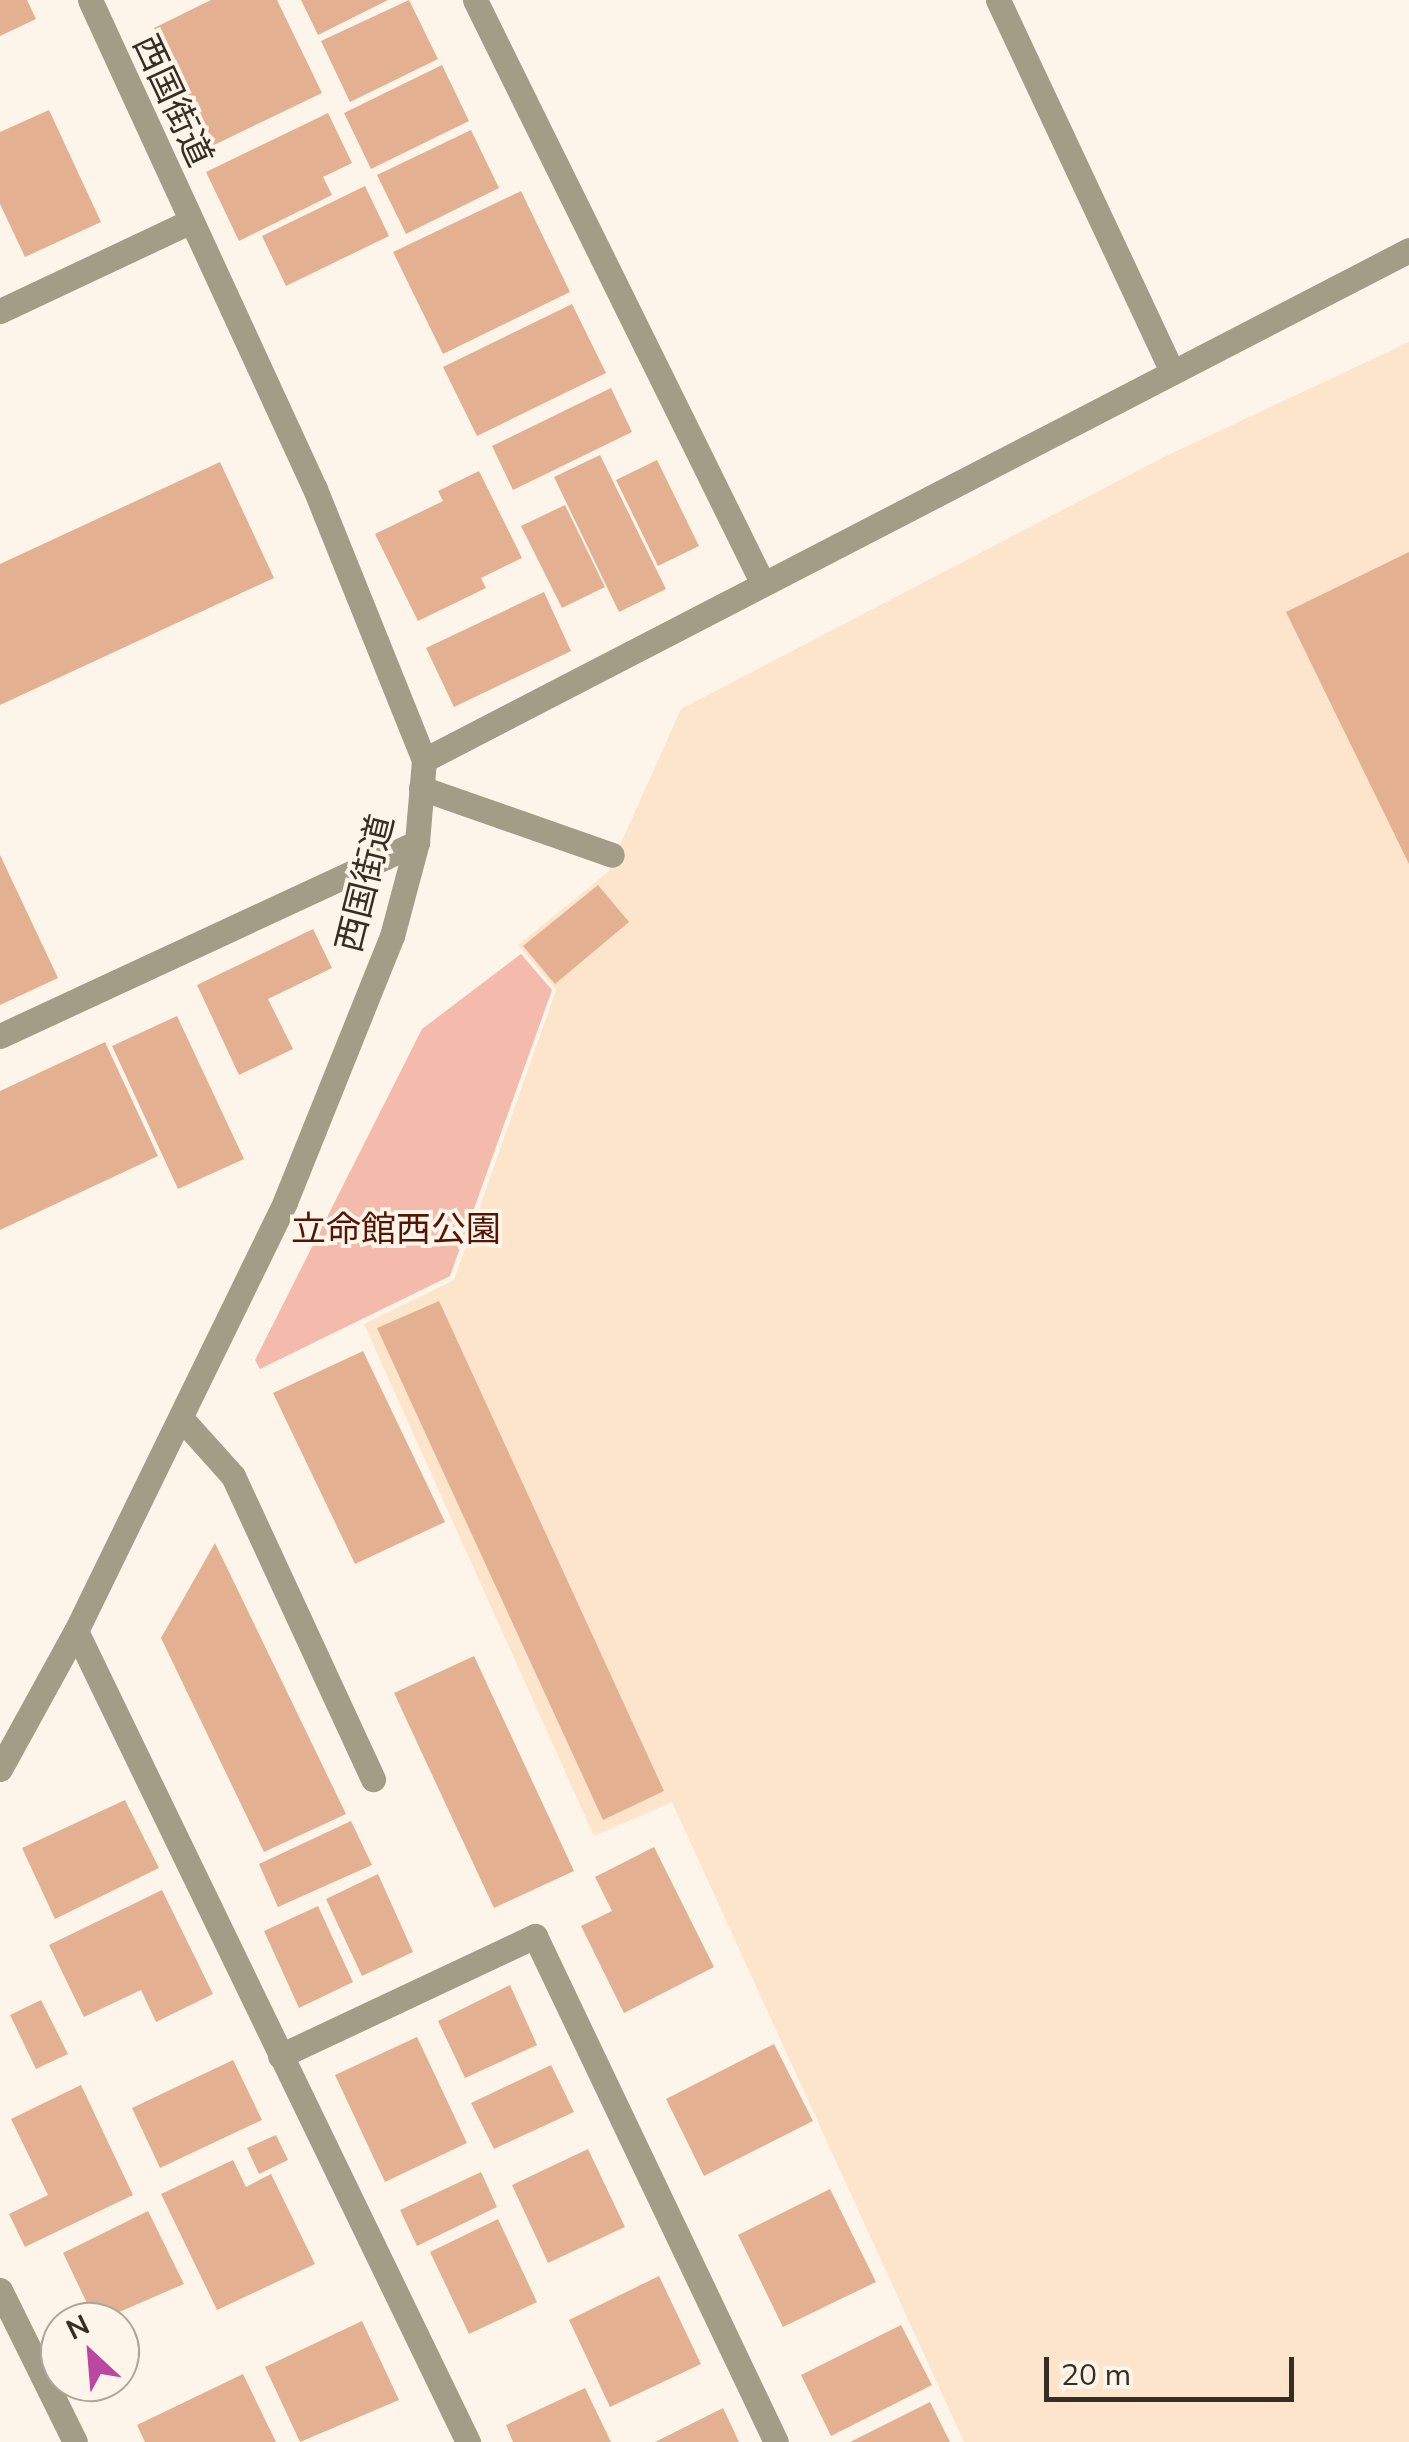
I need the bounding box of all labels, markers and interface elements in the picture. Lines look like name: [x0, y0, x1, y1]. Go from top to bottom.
street label: 西国街道: [125, 28, 223, 172]
street label: 西国街道: [327, 810, 401, 956]
park label: 立命館西公園: [291, 1207, 501, 1249]
north arrow: [40, 2302, 140, 2402]
text: N: [60, 2306, 95, 2347]
scale bar: [1049, 2337, 1299, 2399]
text: 20 m: [1061, 2355, 1131, 2393]

